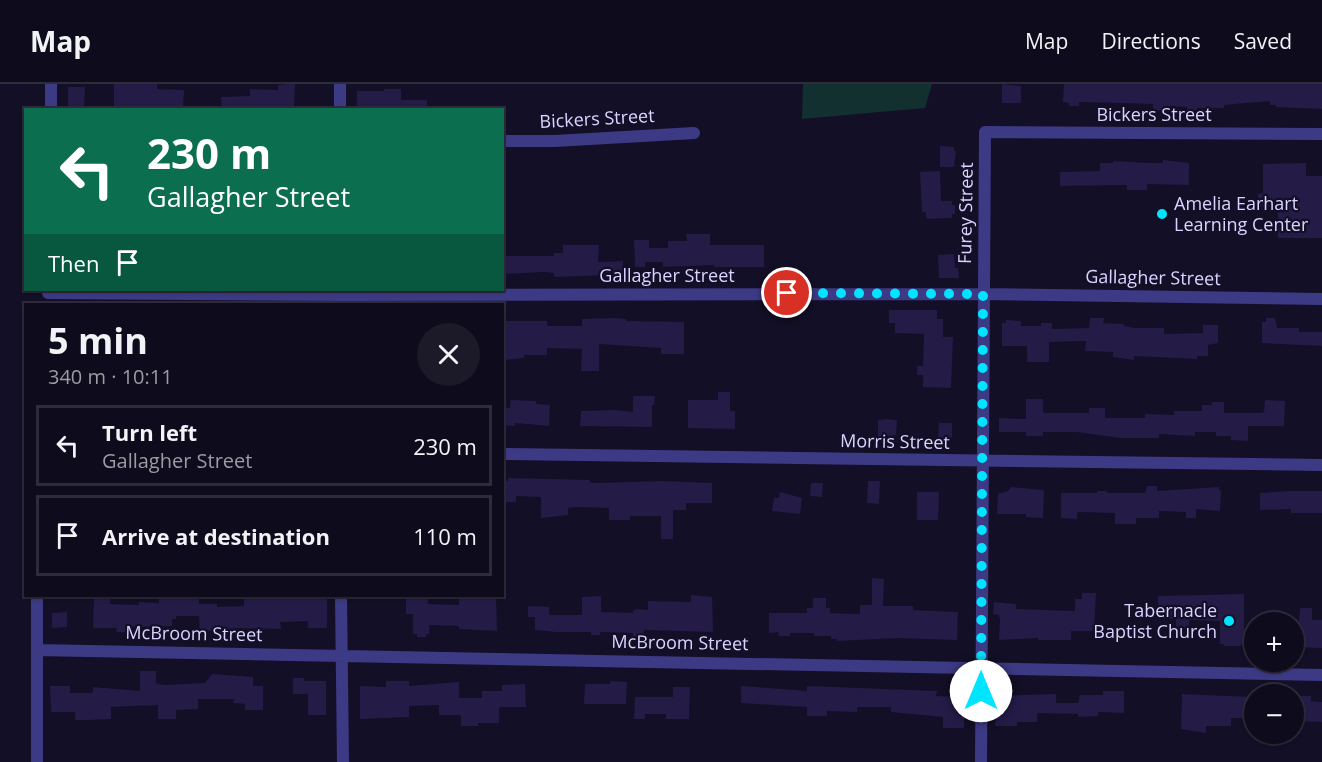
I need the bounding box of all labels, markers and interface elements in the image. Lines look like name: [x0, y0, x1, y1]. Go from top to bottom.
text: Map: [30, 22, 91, 60]
text: Map: [1025, 27, 1068, 55]
text: Directions: [1101, 27, 1201, 55]
text: Saved: [1234, 27, 1292, 55]
street label: Bickers Street: [1096, 102, 1212, 126]
street label: Bickers Street: [539, 103, 655, 133]
text: 230 m: [147, 124, 271, 181]
icon: left: [48, 132, 126, 210]
street label: Furey Street: [952, 162, 978, 264]
text: Gallagher Street: [147, 178, 350, 215]
place label: Amelia Earhart Learning Center: [1174, 191, 1309, 236]
marker: Amelia Earhart Learning Center: [1155, 207, 1169, 221]
icon: arrive: [111, 246, 144, 279]
text: Then: [48, 248, 99, 278]
street label: Gallagher Street: [599, 263, 735, 287]
street label: Gallagher Street: [1085, 264, 1221, 290]
pin: [761, 267, 812, 318]
icon: arrive: [770, 276, 803, 309]
text: 5 min: [48, 316, 148, 365]
button: close: [417, 323, 480, 386]
text: 340 m · 10:11: [48, 363, 173, 390]
text: Turn left: [102, 417, 197, 447]
street label: Morris Street: [840, 428, 950, 454]
icon: left: [51, 429, 84, 462]
text: 230 m: [413, 431, 477, 461]
text: Gallagher Street: [102, 447, 252, 474]
icon: arrive: [51, 519, 84, 552]
text: Arrive at destination: [102, 521, 330, 551]
text: 110 m: [413, 521, 477, 551]
place label: Tabernacle Baptist Church: [1093, 598, 1217, 643]
map controls: [1244, 612, 1304, 744]
button: +: [1244, 612, 1304, 672]
marker: Tabernacle Baptist Church: [1222, 614, 1236, 628]
street label: McBroom Street: [125, 620, 263, 646]
street label: McBroom Street: [611, 629, 749, 655]
position arrow: [949, 659, 1013, 723]
button: −: [1244, 684, 1304, 744]

